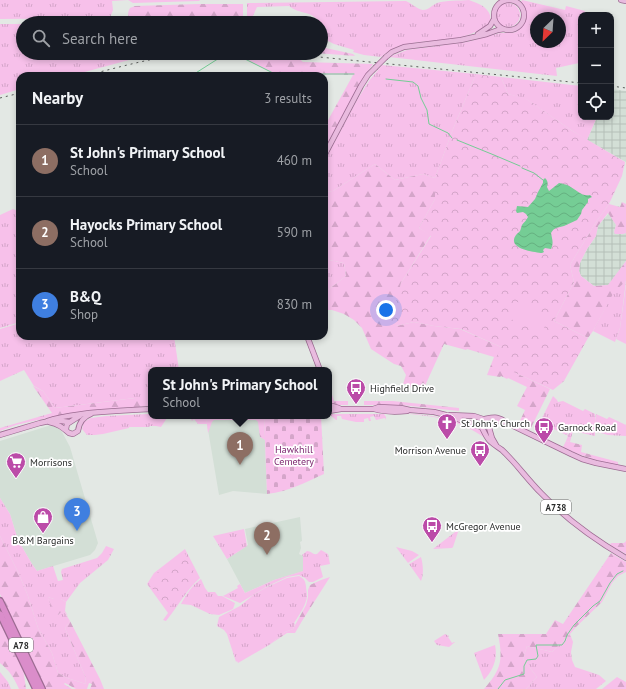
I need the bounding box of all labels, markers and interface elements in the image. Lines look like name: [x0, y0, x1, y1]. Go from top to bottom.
north arrow: [530, 12, 566, 48]
map controls: [578, 12, 614, 120]
button: +: [578, 12, 614, 48]
search box: [16, 16, 328, 60]
icon: search: [30, 27, 52, 49]
text: Search here: [62, 29, 138, 48]
button: −: [578, 48, 614, 84]
button: locate: [578, 84, 614, 120]
text: Nearby: [32, 87, 83, 109]
text: 3 results: [264, 90, 312, 107]
text: St John's Primary School: [70, 143, 225, 162]
text: 1: [41, 152, 49, 169]
text: 460 m: [277, 152, 312, 169]
text: School: [70, 162, 108, 179]
text: Hayocks Primary School: [70, 215, 222, 234]
text: 2: [41, 224, 49, 241]
text: 590 m: [277, 224, 312, 241]
text: School: [70, 234, 108, 251]
text: B&Q: [70, 287, 101, 306]
text: 3: [41, 296, 49, 313]
text: 830 m: [277, 296, 312, 313]
your location: [376, 300, 396, 320]
text: Shop: [70, 306, 98, 323]
popup: [148, 367, 332, 419]
text: St John's Primary School: [162, 375, 318, 394]
bus stop icon: Highfield Drive: [345, 377, 367, 405]
place label: Highfield Drive: [370, 382, 434, 395]
text: School: [162, 394, 200, 411]
church icon: St John's Church: [436, 412, 458, 440]
bus stop icon: Garnock Road: [533, 416, 555, 444]
place label: St John's Church: [461, 417, 530, 430]
place label: Garnock Road: [558, 421, 616, 434]
pin: 1: [227, 432, 253, 465]
bus stop icon: Morrison Avenue: [469, 439, 491, 467]
park label: Hawkhill Cemetery: [274, 443, 314, 468]
place label: Morrison Avenue: [395, 444, 466, 457]
supermarket icon: Morrisons: [5, 451, 27, 479]
place label: Morrisons: [30, 456, 72, 469]
pin: 3: [64, 498, 90, 531]
road number: A738: [541, 500, 571, 514]
shop icon: B&M Bargains: [32, 506, 54, 534]
bus stop icon: McGregor Avenue: [421, 515, 443, 543]
place label: McGregor Avenue: [446, 520, 521, 533]
pin: 2: [254, 522, 280, 555]
place label: B&M Bargains: [12, 534, 74, 547]
road number: A78: [9, 638, 33, 652]

